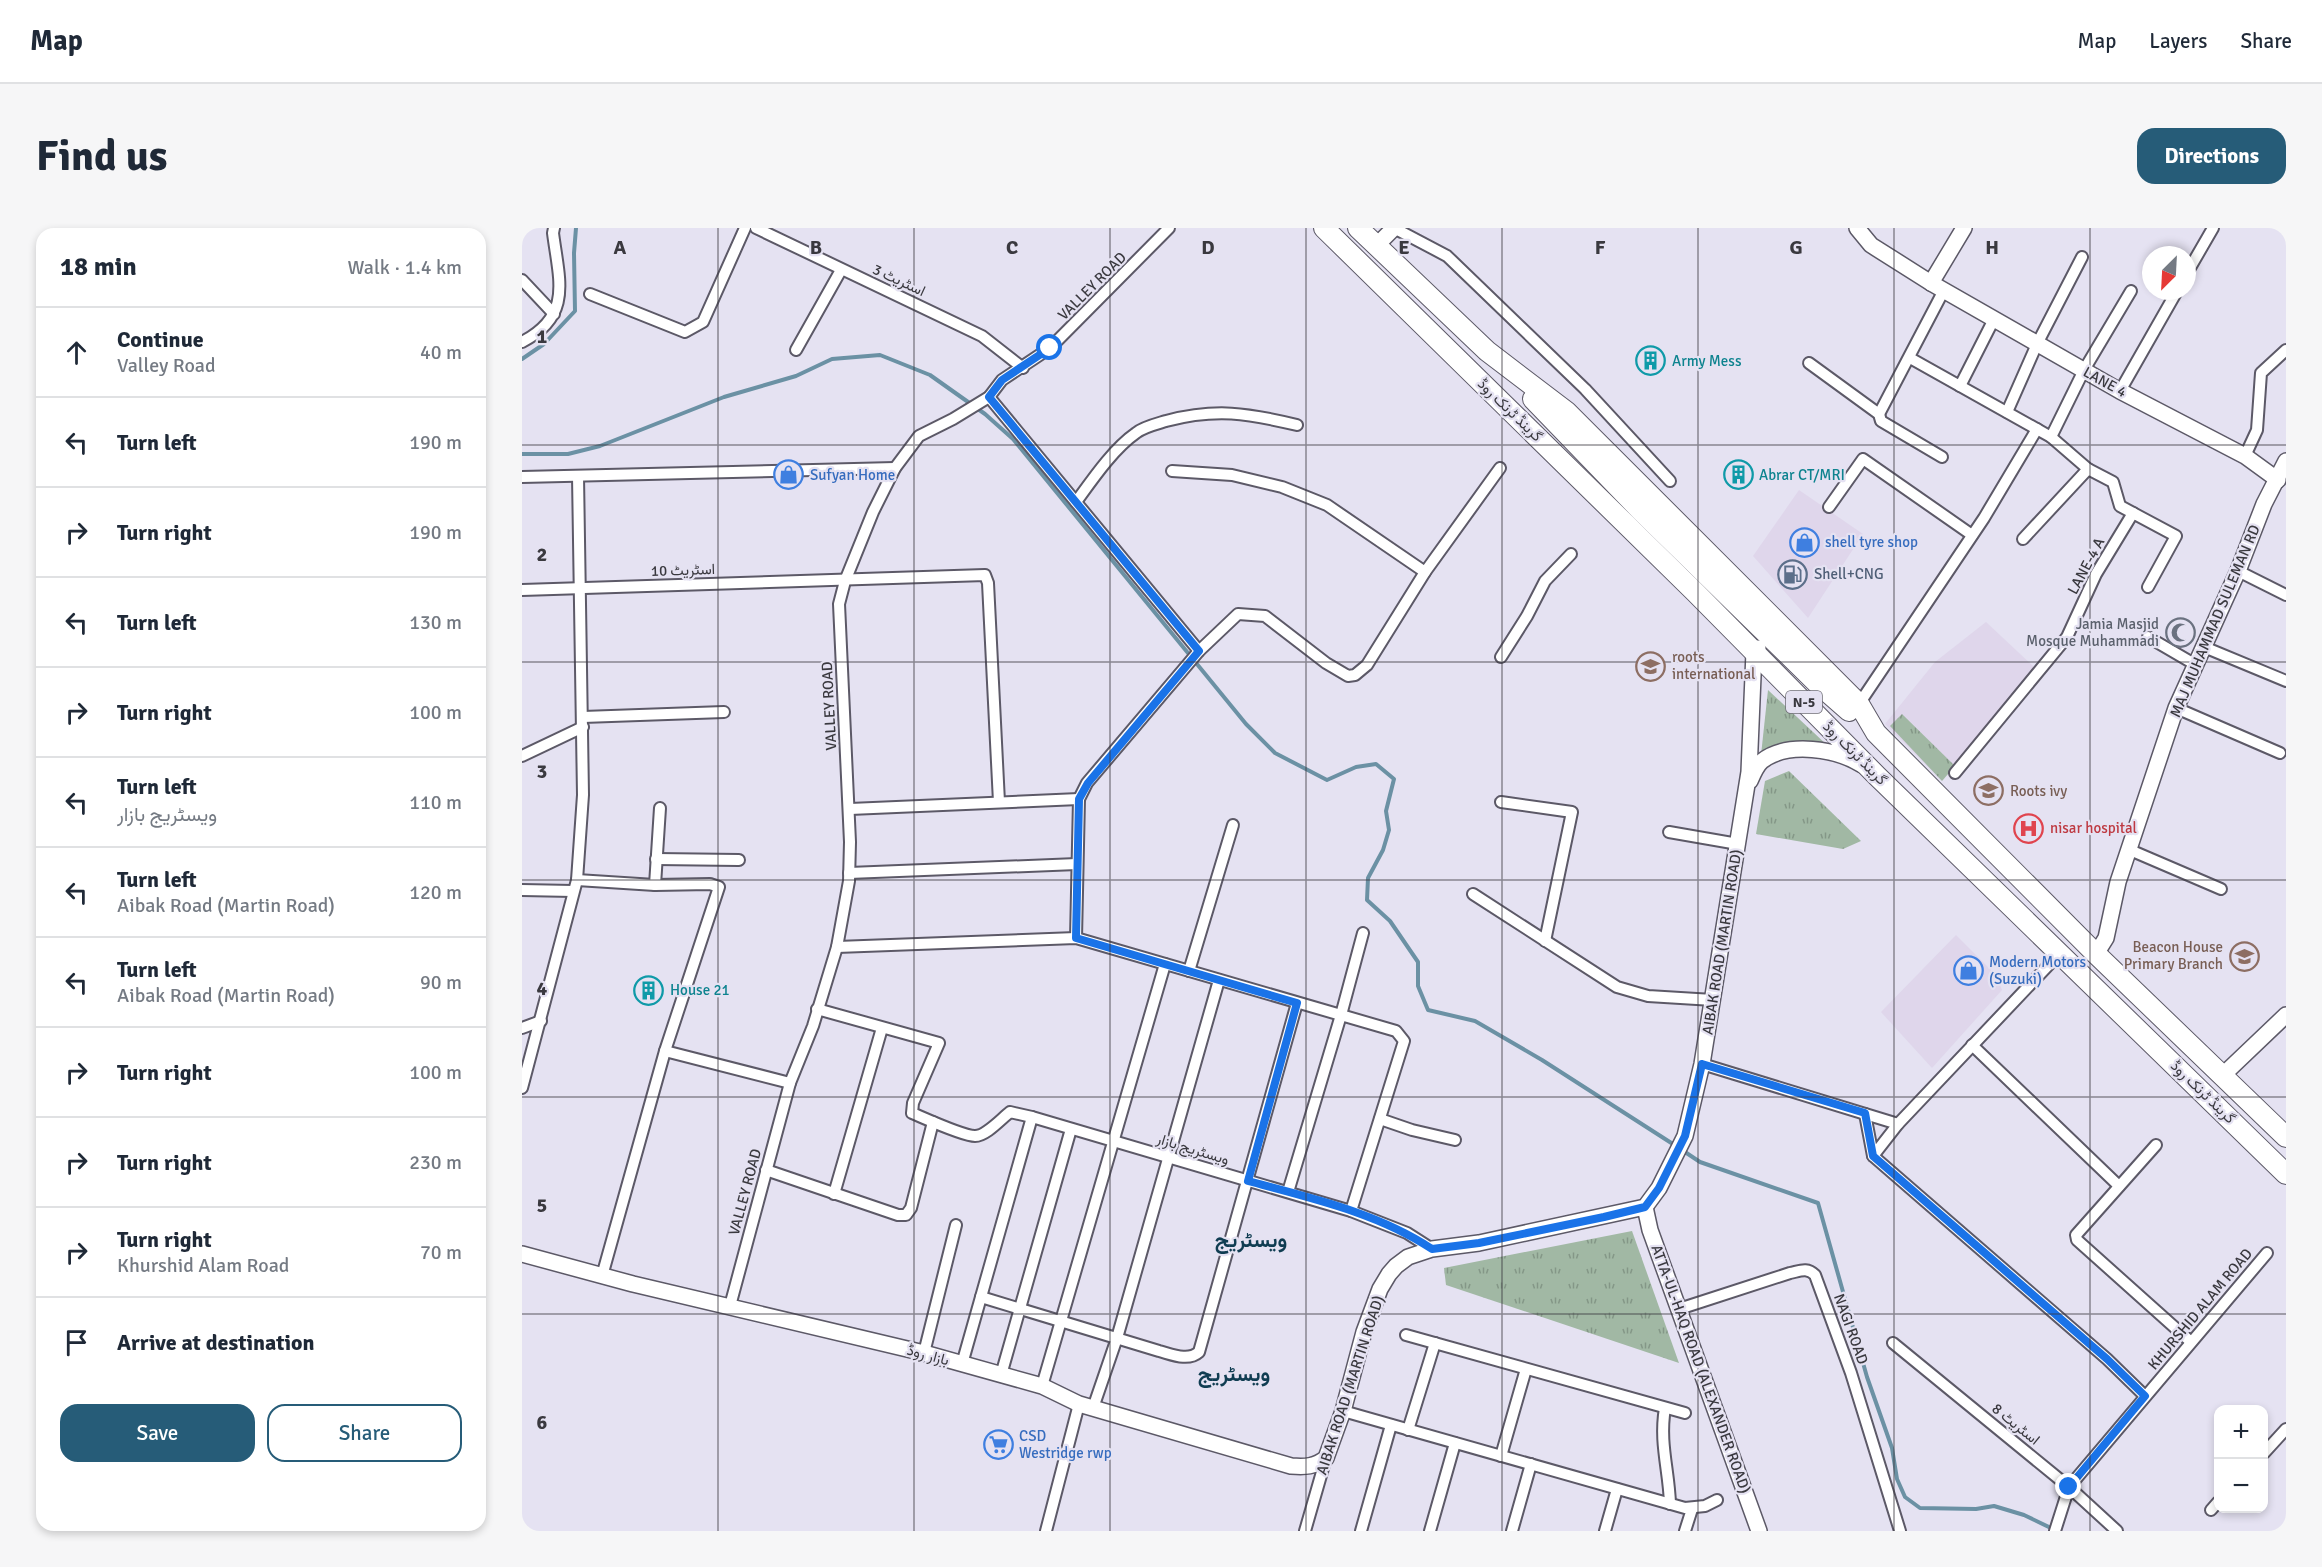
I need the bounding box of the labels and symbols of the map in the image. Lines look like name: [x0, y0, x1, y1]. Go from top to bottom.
text: A: [614, 235, 627, 260]
text: B: [810, 235, 822, 260]
text: C: [1006, 235, 1018, 260]
text: D: [1201, 235, 1215, 260]
text: E: [1398, 235, 1410, 260]
text: F: [1595, 235, 1606, 260]
text: G: [1789, 235, 1803, 260]
text: H: [1985, 235, 1999, 260]
north arrow: [2142, 246, 2196, 300]
street label: VALLEY ROAD: [1054, 248, 1130, 324]
street label: اسٹریٹ 3: [870, 260, 928, 300]
text: 1: [537, 324, 548, 349]
route start: [1036, 334, 1062, 360]
building icon: Army Mess: [1635, 345, 1667, 377]
place label: Army Mess: [1672, 352, 1742, 370]
street label: LANE 4: [2080, 363, 2130, 401]
street label: گرینڈ ٹرنک روڈ: [1474, 375, 1546, 446]
shop icon: Sufyan Home: [773, 459, 805, 491]
building icon: Abrar CT/MRI: [1722, 459, 1754, 491]
place label: Sufyan Home: [810, 466, 895, 484]
place label: Abrar CT/MRI: [1759, 466, 1845, 484]
street label: MAJ MUHAMMAD SULEMAN RD: [2166, 522, 2264, 720]
shop icon: shell tyre shop: [1788, 526, 1820, 558]
place label: shell tyre shop: [1825, 533, 1918, 551]
street label: LANE-4 A: [2064, 535, 2108, 597]
text: 2: [537, 542, 547, 567]
fuel station icon: Shell+CNG: [1777, 558, 1809, 590]
street label: اسٹریٹ 10: [651, 560, 715, 580]
place label: Shell+CNG: [1814, 565, 1884, 583]
place label: Jamia Masjid Mosque Muhammadi: [2026, 615, 2159, 650]
mosque icon: Jamia Masjid Mosque Muhammadi: [2164, 617, 2196, 649]
place label: roots international: [1672, 648, 1755, 683]
school or university icon: roots international: [1635, 650, 1667, 682]
street label: VALLEY ROAD: [818, 661, 840, 751]
road number: N-5: [1786, 691, 1822, 713]
street label: گرینڈ ٹرنک روڈ: [1819, 717, 1891, 789]
text: 3: [537, 759, 547, 784]
school or university icon: Roots ivy: [1973, 775, 2005, 807]
place label: Roots ivy: [2010, 782, 2067, 800]
hospital icon: nisar hospital: [2013, 812, 2045, 844]
place label: nisar hospital: [2050, 819, 2137, 837]
street label: AIBAK ROAD (MARTIN ROAD): [1698, 848, 1746, 1036]
place label: Beacon House Primary Branch: [2124, 938, 2223, 973]
school or university icon: Beacon House Primary Branch: [2228, 940, 2260, 972]
place label: Modern Motors (Suzuki): [1989, 953, 2087, 988]
shop icon: Modern Motors (Suzuki): [1952, 955, 1984, 987]
building icon: House 21: [633, 974, 665, 1006]
text: 4: [537, 976, 548, 1001]
place label: House 21: [670, 981, 730, 999]
street label: گرینڈ ٹرنک روڈ: [2167, 1057, 2239, 1128]
street label: ویسٹریج بازار: [1153, 1129, 1232, 1170]
street label: VALLEY ROAD: [725, 1147, 765, 1237]
text: 5: [537, 1193, 547, 1218]
district label: ویسٹریج: [1215, 1227, 1287, 1254]
street label: ATTA-UL-HAQ ROAD (ALEXANDER ROAD): [1648, 1242, 1754, 1496]
street label: KHURSHID ALAM ROAD: [2144, 1245, 2256, 1373]
street label: NAGI ROAD: [1830, 1291, 1872, 1367]
street label: AIBAK ROAD (MARTIN ROAD): [1312, 1293, 1388, 1477]
street label: بازار روڈ: [905, 1341, 951, 1369]
district label: ویسٹریج: [1198, 1361, 1270, 1388]
street label: اسٹریٹ 8: [1989, 1399, 2043, 1449]
text: 6: [537, 1410, 548, 1435]
place label: CSD Westridge rwp: [1019, 1427, 1112, 1462]
supermarket icon: CSD Westridge rwp: [982, 1429, 1014, 1461]
route end: [2055, 1473, 2081, 1499]

